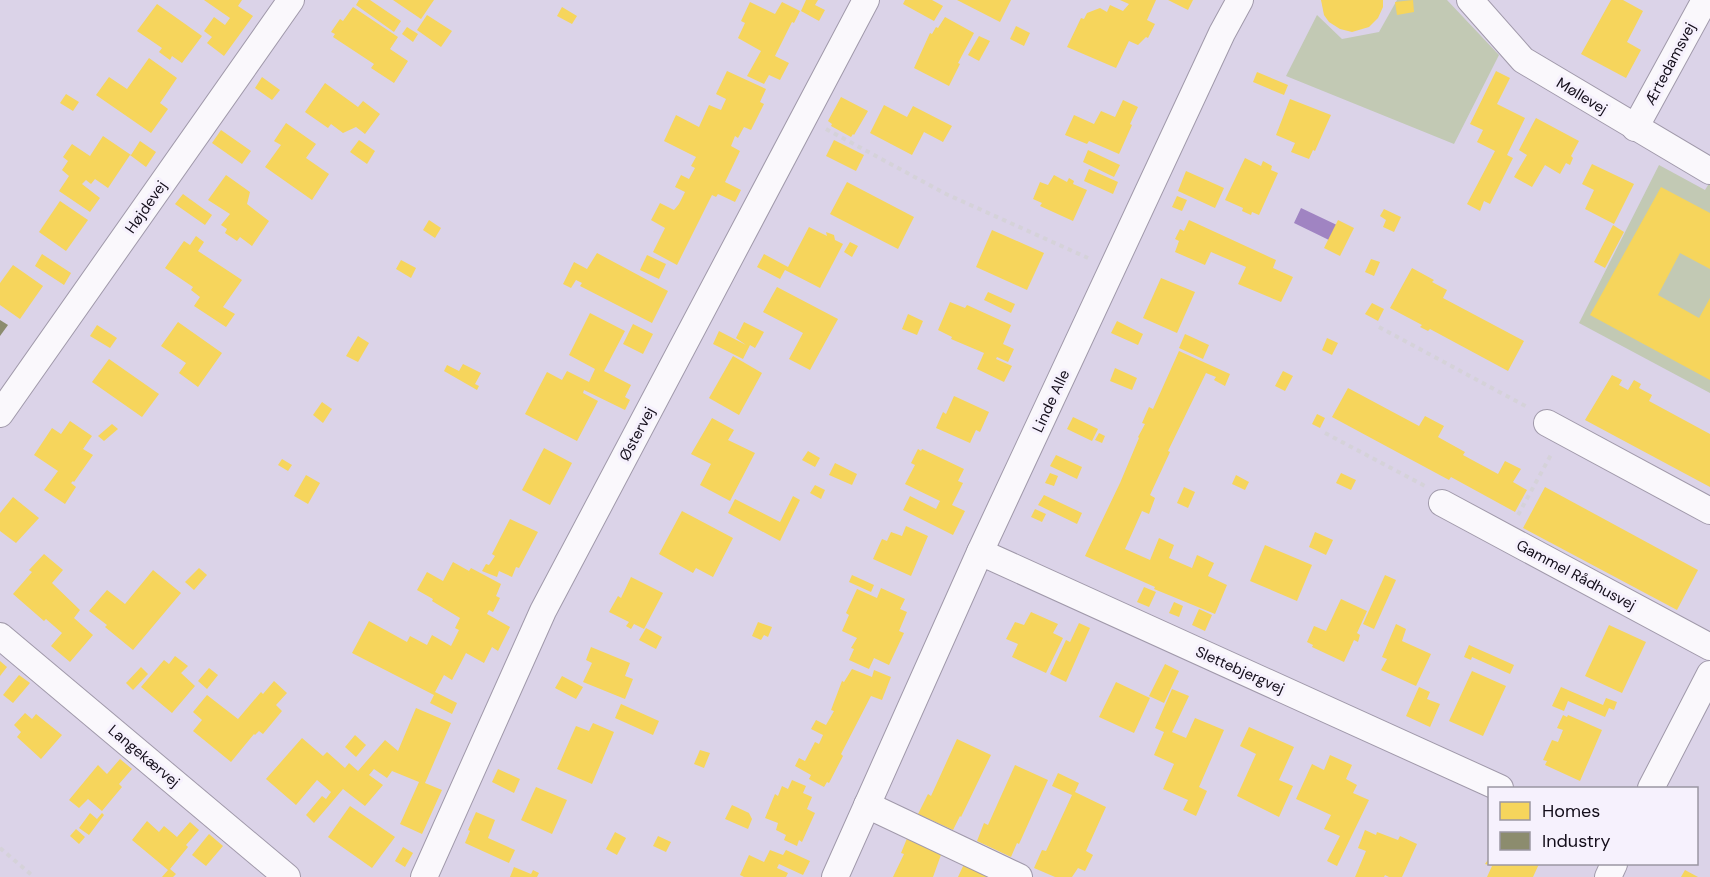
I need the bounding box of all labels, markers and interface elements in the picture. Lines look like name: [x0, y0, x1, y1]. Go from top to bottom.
street label: Ærtedamsvej: [1640, 19, 1700, 109]
street label: Møllevej: [1553, 73, 1611, 119]
street label: Højdevej: [121, 177, 171, 237]
street label: Linde Alle: [1028, 366, 1074, 436]
street label: Østervej: [614, 404, 660, 464]
street label: Gammel Rådhusvej: [1513, 535, 1639, 615]
street label: Slettebjergvej: [1192, 641, 1288, 699]
street label: Langekærvej: [104, 720, 184, 792]
legend: [1488, 787, 1698, 865]
text: Homes: [1542, 799, 1600, 823]
text: Industry: [1542, 829, 1611, 853]

